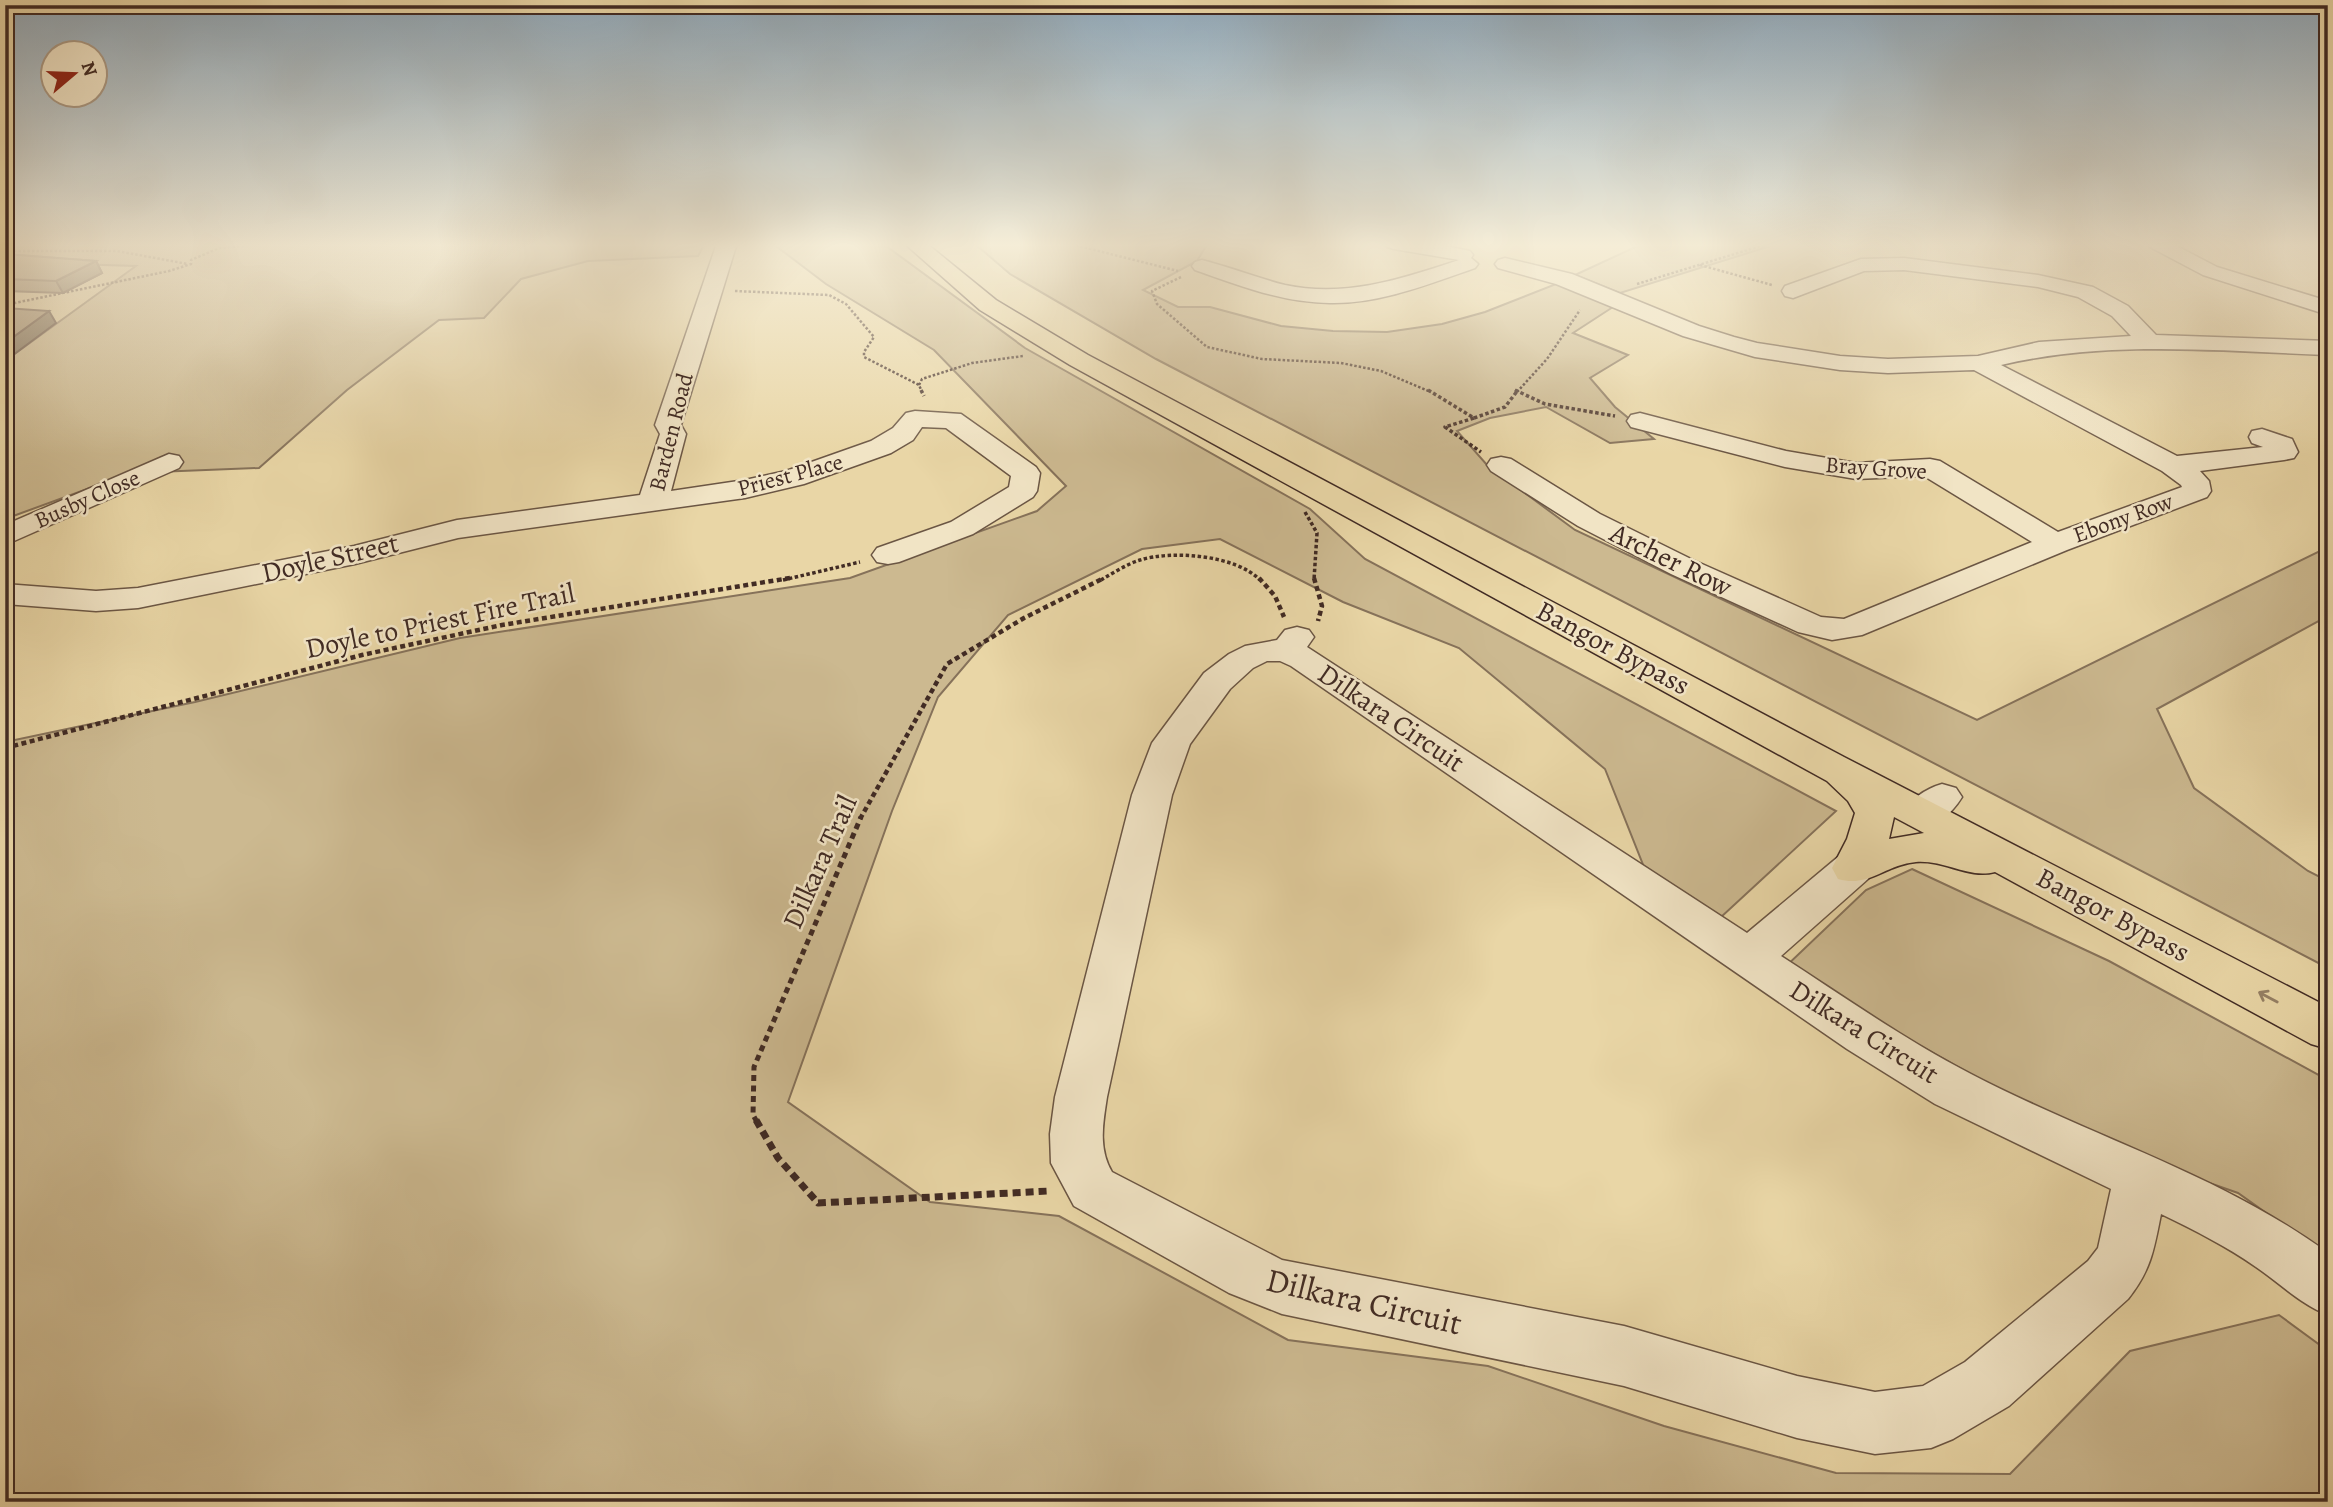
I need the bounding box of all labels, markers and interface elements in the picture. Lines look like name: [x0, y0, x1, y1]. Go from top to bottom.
north arrow: [38, 38, 108, 108]
text: N: [75, 58, 104, 80]
street label: Barden Road: [641, 369, 701, 494]
street label: Priest Place: [734, 446, 846, 504]
street label: Bray Grove: [1824, 449, 1928, 487]
street label: Busby Close: [29, 462, 145, 536]
street label: Ebony Row: [2069, 485, 2178, 550]
street label: Archer Row: [1603, 514, 1739, 606]
street label: Doyle Street: [258, 524, 402, 592]
street label: Doyle to Priest Fire Trail: [302, 574, 578, 668]
street label: Bangor Bypass: [1530, 592, 1696, 704]
street label: Dilkara Circuit: [1310, 655, 1472, 781]
street label: Dilkara Trail: [774, 789, 866, 935]
street label: Bangor Bypass: [2030, 859, 2196, 971]
street label: Dilkara Circuit: [1782, 971, 1946, 1093]
one-way arrow: [2258, 990, 2278, 1004]
street label: Dilkara Circuit: [1262, 1257, 1466, 1345]

